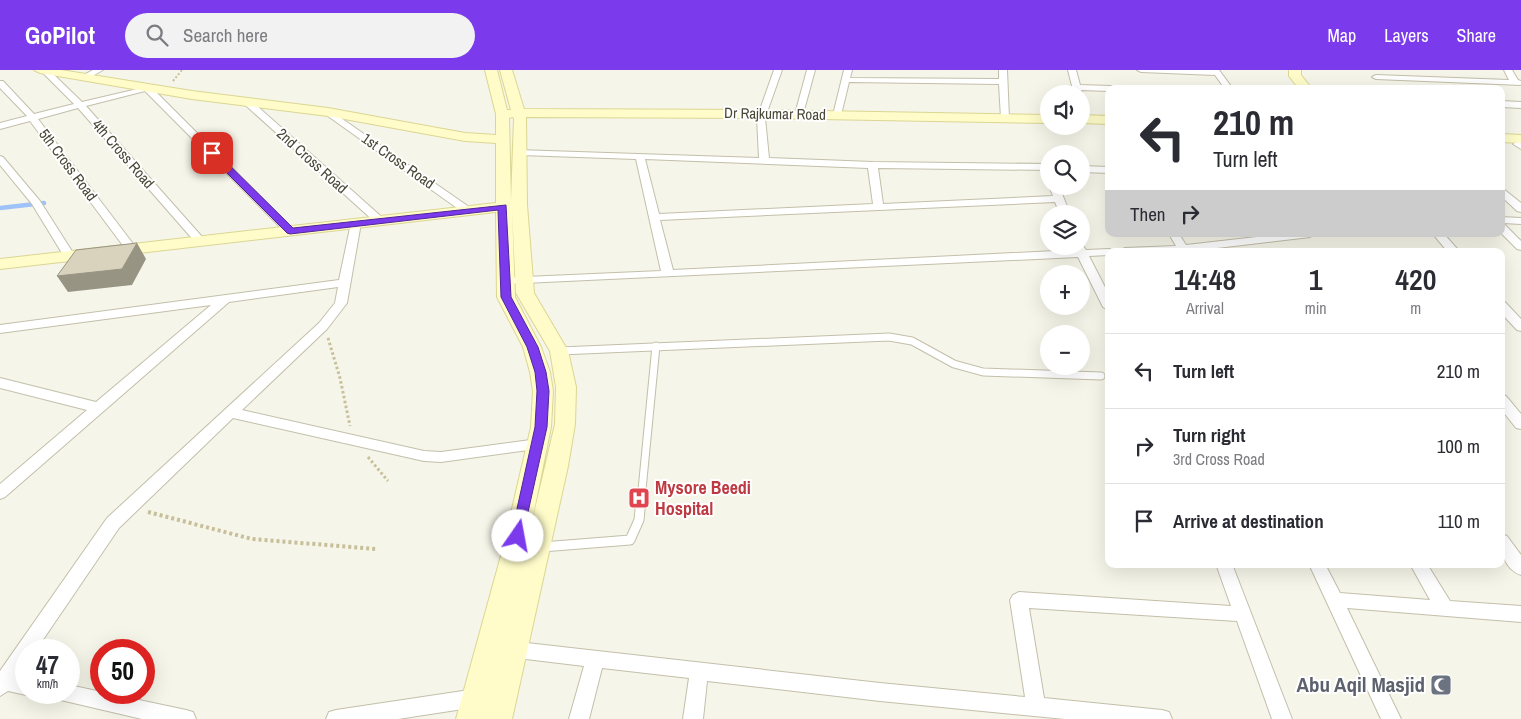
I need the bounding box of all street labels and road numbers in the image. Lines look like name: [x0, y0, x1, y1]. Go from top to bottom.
street label: Dr Rajkumar Road: [724, 102, 826, 125]
street label: 4th Cross Road: [87, 115, 159, 193]
street label: 2nd Cross Road: [272, 123, 352, 198]
street label: 5th Cross Road: [34, 124, 103, 205]
street label: 1st Cross Road: [358, 128, 439, 194]

